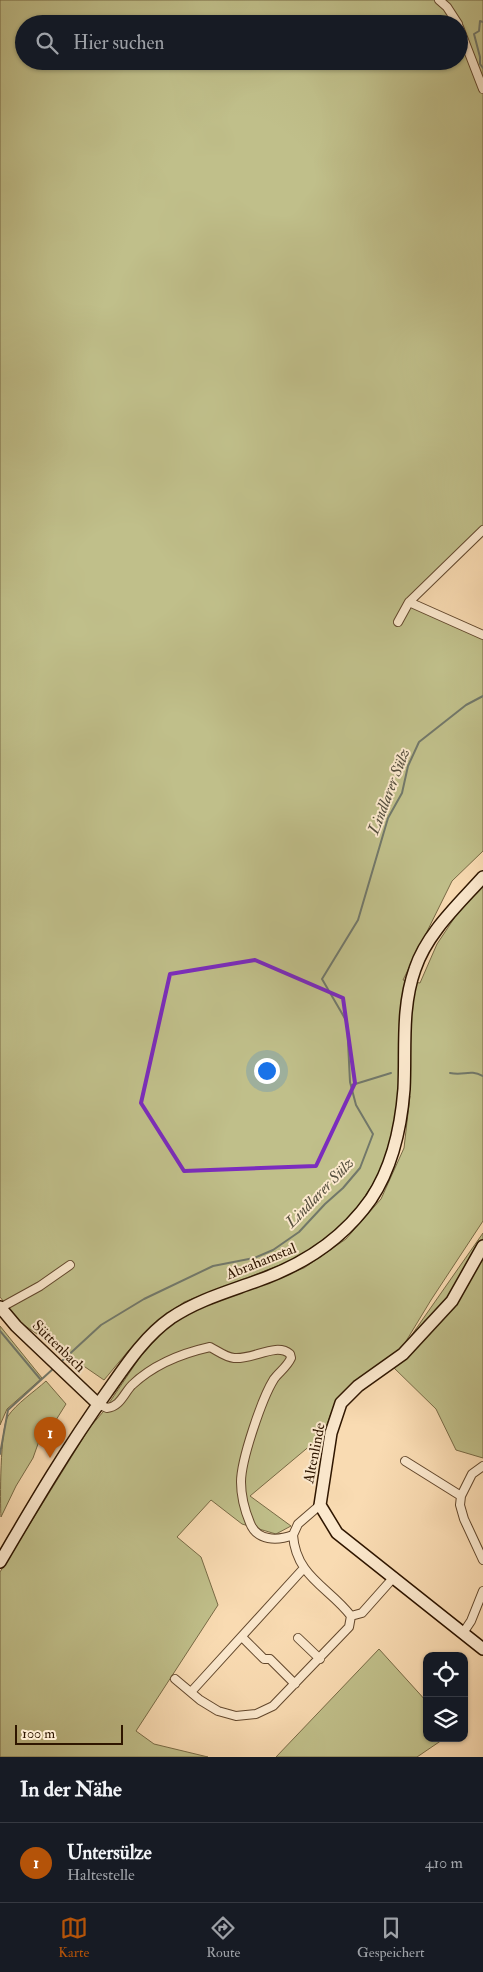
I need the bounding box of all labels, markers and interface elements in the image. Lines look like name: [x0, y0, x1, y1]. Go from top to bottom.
search box: [15, 15, 468, 70]
icon: search: [33, 29, 61, 57]
text: Hier suchen: [73, 31, 164, 55]
water label: Lindlarer Sülz: [363, 746, 414, 838]
your location: [254, 1058, 280, 1084]
water label: Lindlarer Sülz: [281, 1153, 358, 1233]
street label: Abrahamstal: [222, 1239, 299, 1285]
street label: Süttenbach: [28, 1316, 89, 1377]
pin: 1: [34, 1417, 66, 1458]
street label: Altenlinde: [299, 1421, 330, 1486]
map controls: [423, 1652, 468, 1742]
button: locate: [423, 1652, 468, 1697]
button: layers: [423, 1697, 468, 1742]
scale bar: [15, 1722, 122, 1745]
text: 100 m: [22, 1725, 55, 1742]
text: In der Nähe: [20, 1776, 122, 1803]
text: Untersülze: [67, 1841, 152, 1865]
text: 1: [33, 1853, 39, 1873]
text: 410 m: [425, 1853, 463, 1873]
text: Haltestelle: [67, 1865, 135, 1885]
tab: Karte: [58, 1914, 89, 1961]
tab: Route: [206, 1914, 240, 1961]
tab: Gespeichert: [357, 1914, 425, 1961]

